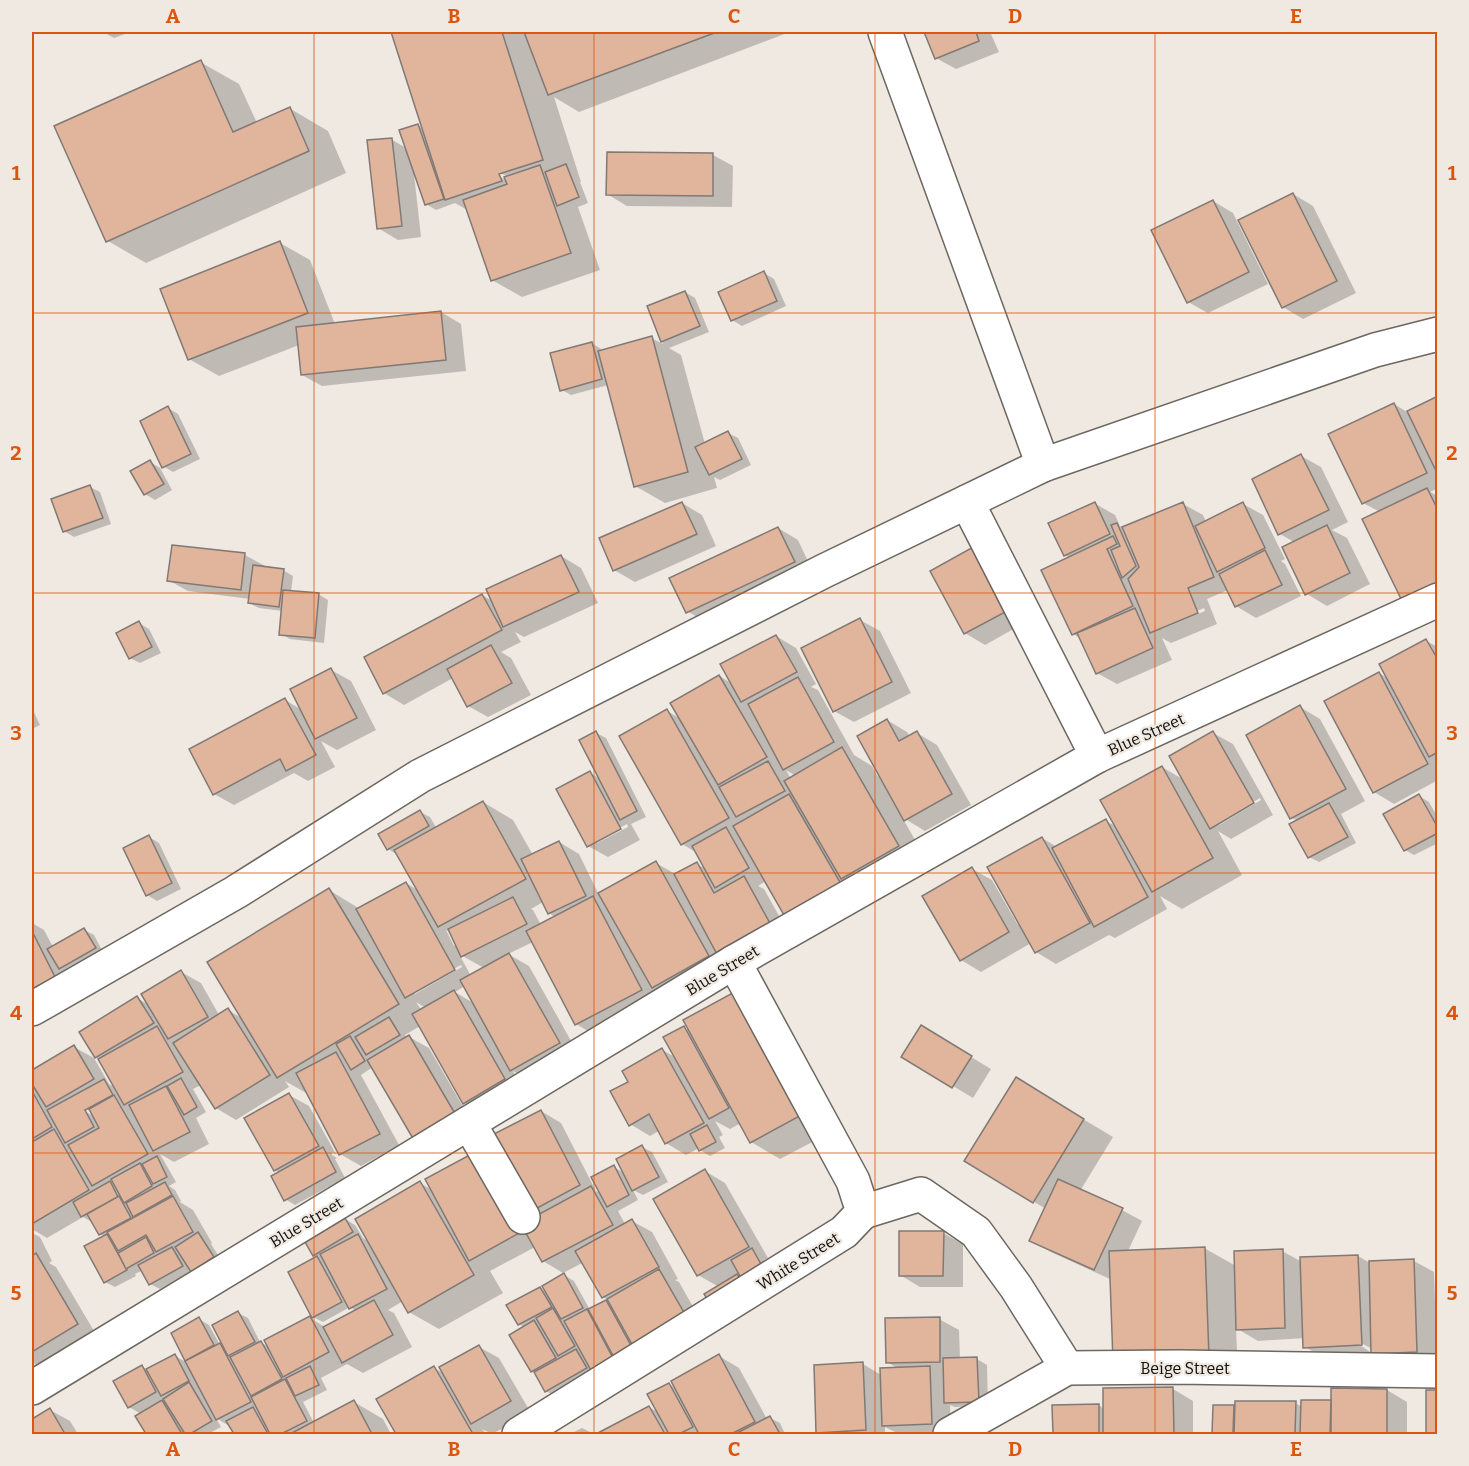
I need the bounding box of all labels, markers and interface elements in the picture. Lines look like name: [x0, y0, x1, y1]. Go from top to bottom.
text: A: [166, 4, 181, 28]
text: B: [448, 4, 461, 28]
text: C: [728, 4, 740, 28]
text: D: [1008, 4, 1022, 28]
text: E: [1290, 4, 1302, 28]
text: 1: [12, 161, 21, 185]
text: 1: [1448, 161, 1457, 185]
text: 2: [10, 441, 22, 465]
text: 2: [1446, 441, 1458, 465]
street label: Blue Street: [1105, 709, 1188, 760]
text: 3: [10, 721, 22, 745]
text: 3: [1446, 721, 1458, 745]
street label: Blue Street: [682, 941, 762, 1000]
text: 4: [10, 1001, 22, 1025]
text: 4: [1446, 1001, 1458, 1025]
street label: Blue Street: [266, 1193, 346, 1252]
street label: White Street: [754, 1228, 843, 1294]
text: 5: [11, 1281, 22, 1305]
text: 5: [1447, 1281, 1458, 1305]
street label: Beige Street: [1140, 1359, 1230, 1378]
text: A: [166, 1437, 181, 1461]
text: B: [448, 1437, 461, 1461]
text: C: [728, 1437, 740, 1461]
text: D: [1008, 1437, 1022, 1461]
text: E: [1290, 1437, 1302, 1461]

